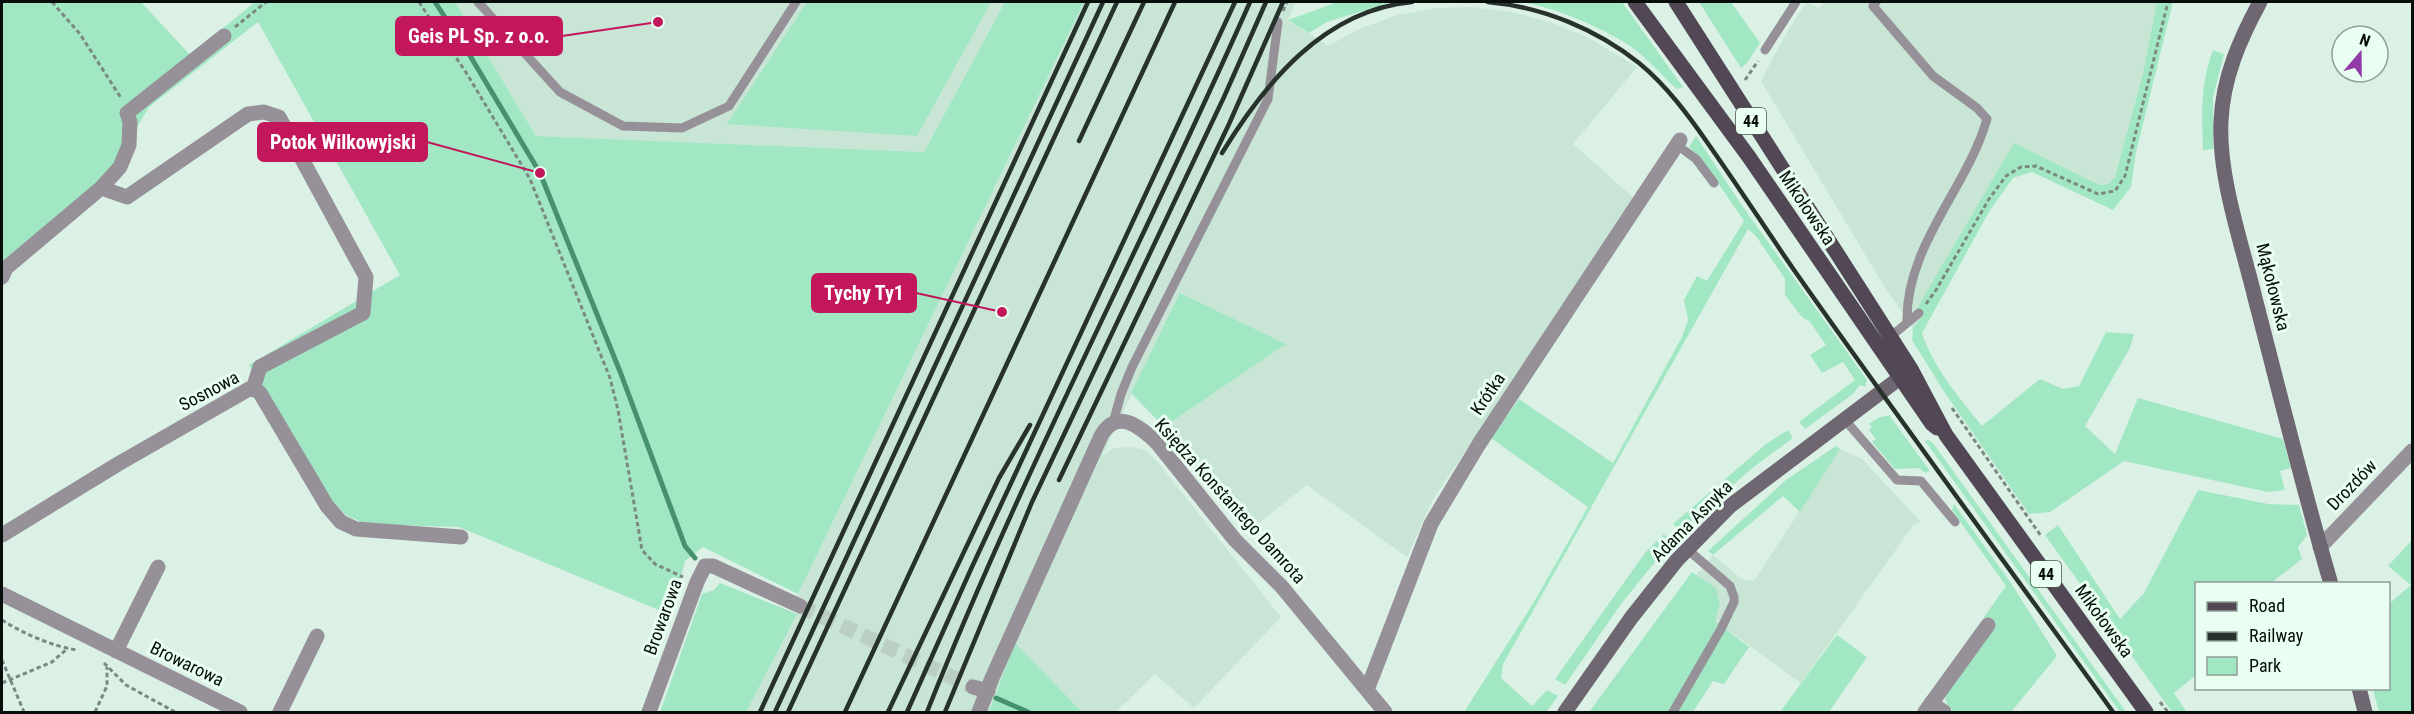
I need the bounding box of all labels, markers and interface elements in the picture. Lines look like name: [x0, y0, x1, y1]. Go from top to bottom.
callout: Geis PL Sp. z o.o.: [396, 17, 562, 55]
text: Geis PL Sp. z o.o.: [408, 24, 550, 48]
north arrow: [2330, 24, 2390, 84]
text: N: [2357, 30, 2373, 51]
road number: 44: [1736, 108, 1766, 134]
callout: Potok Wilkowyjski: [258, 123, 427, 161]
text: Potok Wilkowyjski: [270, 130, 416, 154]
street label: Mikołowska: [1775, 167, 1840, 249]
street label: Mąkołowska: [2252, 241, 2295, 333]
callout: Tychy Ty1: [812, 274, 916, 312]
text: Tychy Ty1: [824, 281, 904, 305]
street label: Sosnowa: [175, 366, 242, 415]
street label: Krótka: [1466, 369, 1509, 419]
street label: Księdza Konstantego Damrota: [1151, 414, 1310, 588]
street label: Drozdów: [2323, 455, 2381, 514]
street label: Adama Asnyka: [1647, 476, 1736, 565]
road number: 44: [2031, 561, 2061, 587]
street label: Browarowa: [639, 576, 686, 658]
street label: Mikołowska: [2071, 580, 2138, 661]
legend: [2195, 582, 2390, 690]
text: Road: [2249, 595, 2285, 616]
text: Railway: [2249, 625, 2304, 646]
street label: Browarowa: [147, 637, 227, 690]
text: Park: [2249, 655, 2281, 676]

